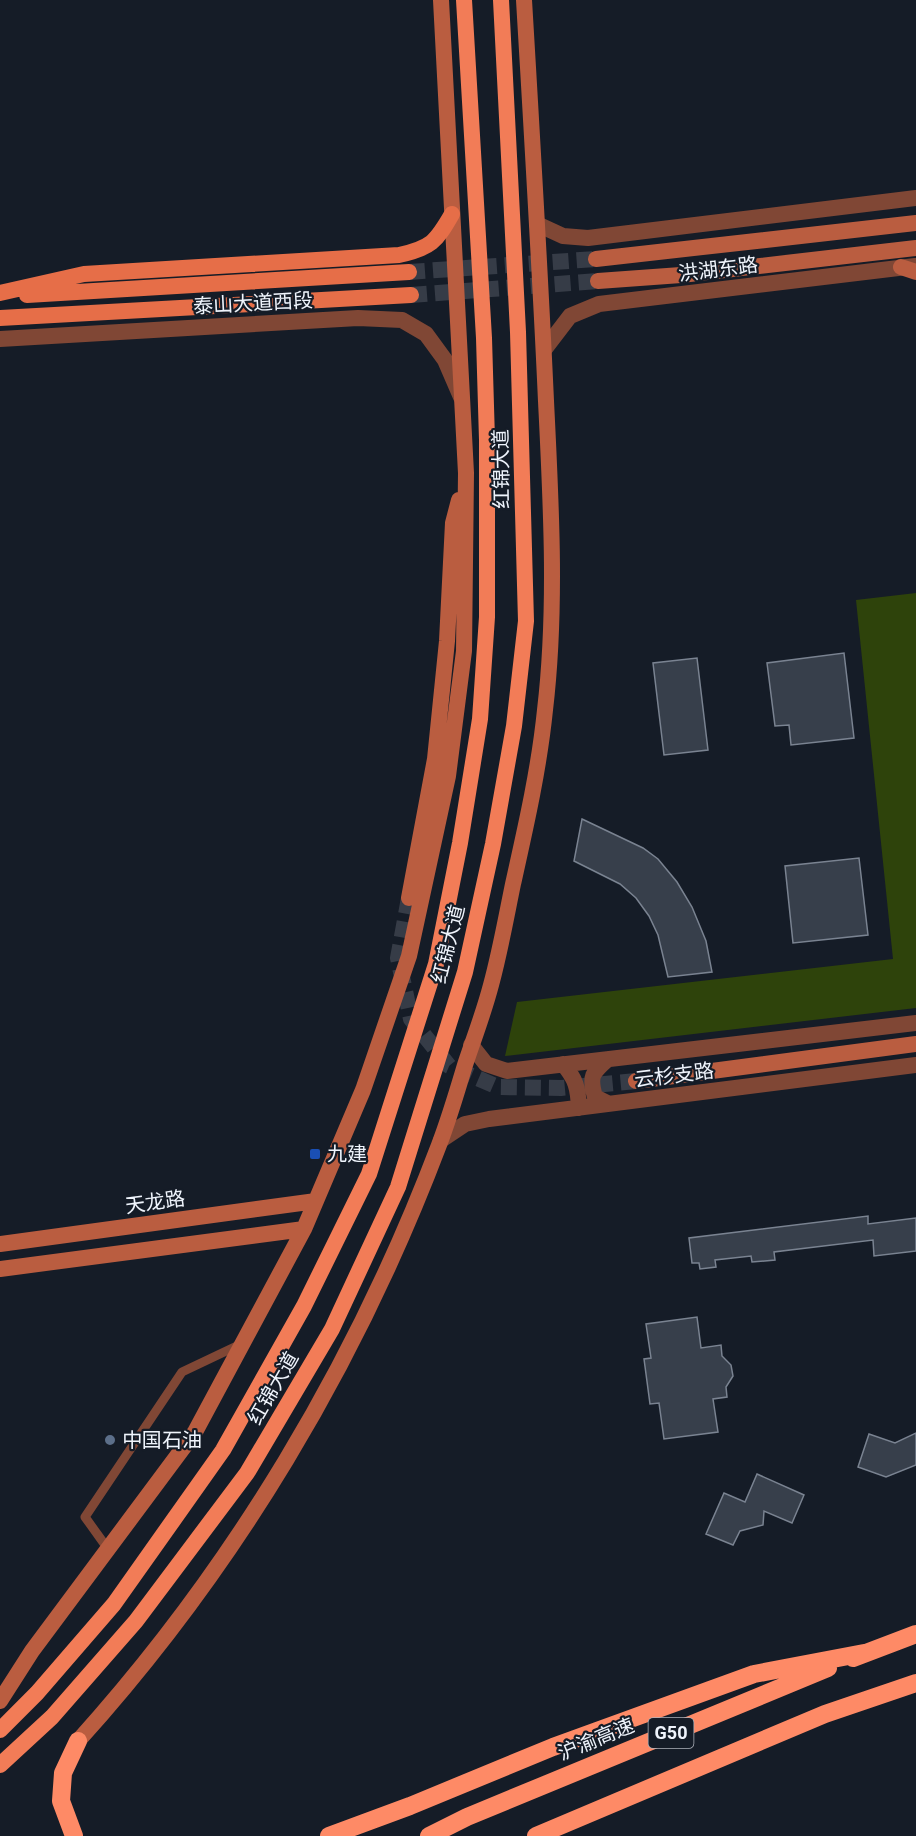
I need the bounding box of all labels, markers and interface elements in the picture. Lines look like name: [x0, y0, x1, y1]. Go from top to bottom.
street label: 洪湖东路: [677, 252, 759, 286]
street label: 泰山大道西段: [192, 288, 314, 318]
street label: 红锦大道: [488, 429, 514, 509]
street label: 红锦大道: [427, 902, 469, 986]
street label: 云杉支路: [633, 1058, 715, 1092]
place label: 九建: [327, 1142, 367, 1166]
marker: 九建: [308, 1147, 322, 1161]
street label: 天龙路: [124, 1186, 186, 1218]
street label: 红锦大道: [243, 1347, 303, 1429]
place label: 中国石油: [122, 1428, 202, 1452]
marker: 中国石油: [103, 1433, 117, 1447]
street label: 沪渝高速: [554, 1713, 638, 1765]
road number: G50: [648, 1718, 694, 1748]

